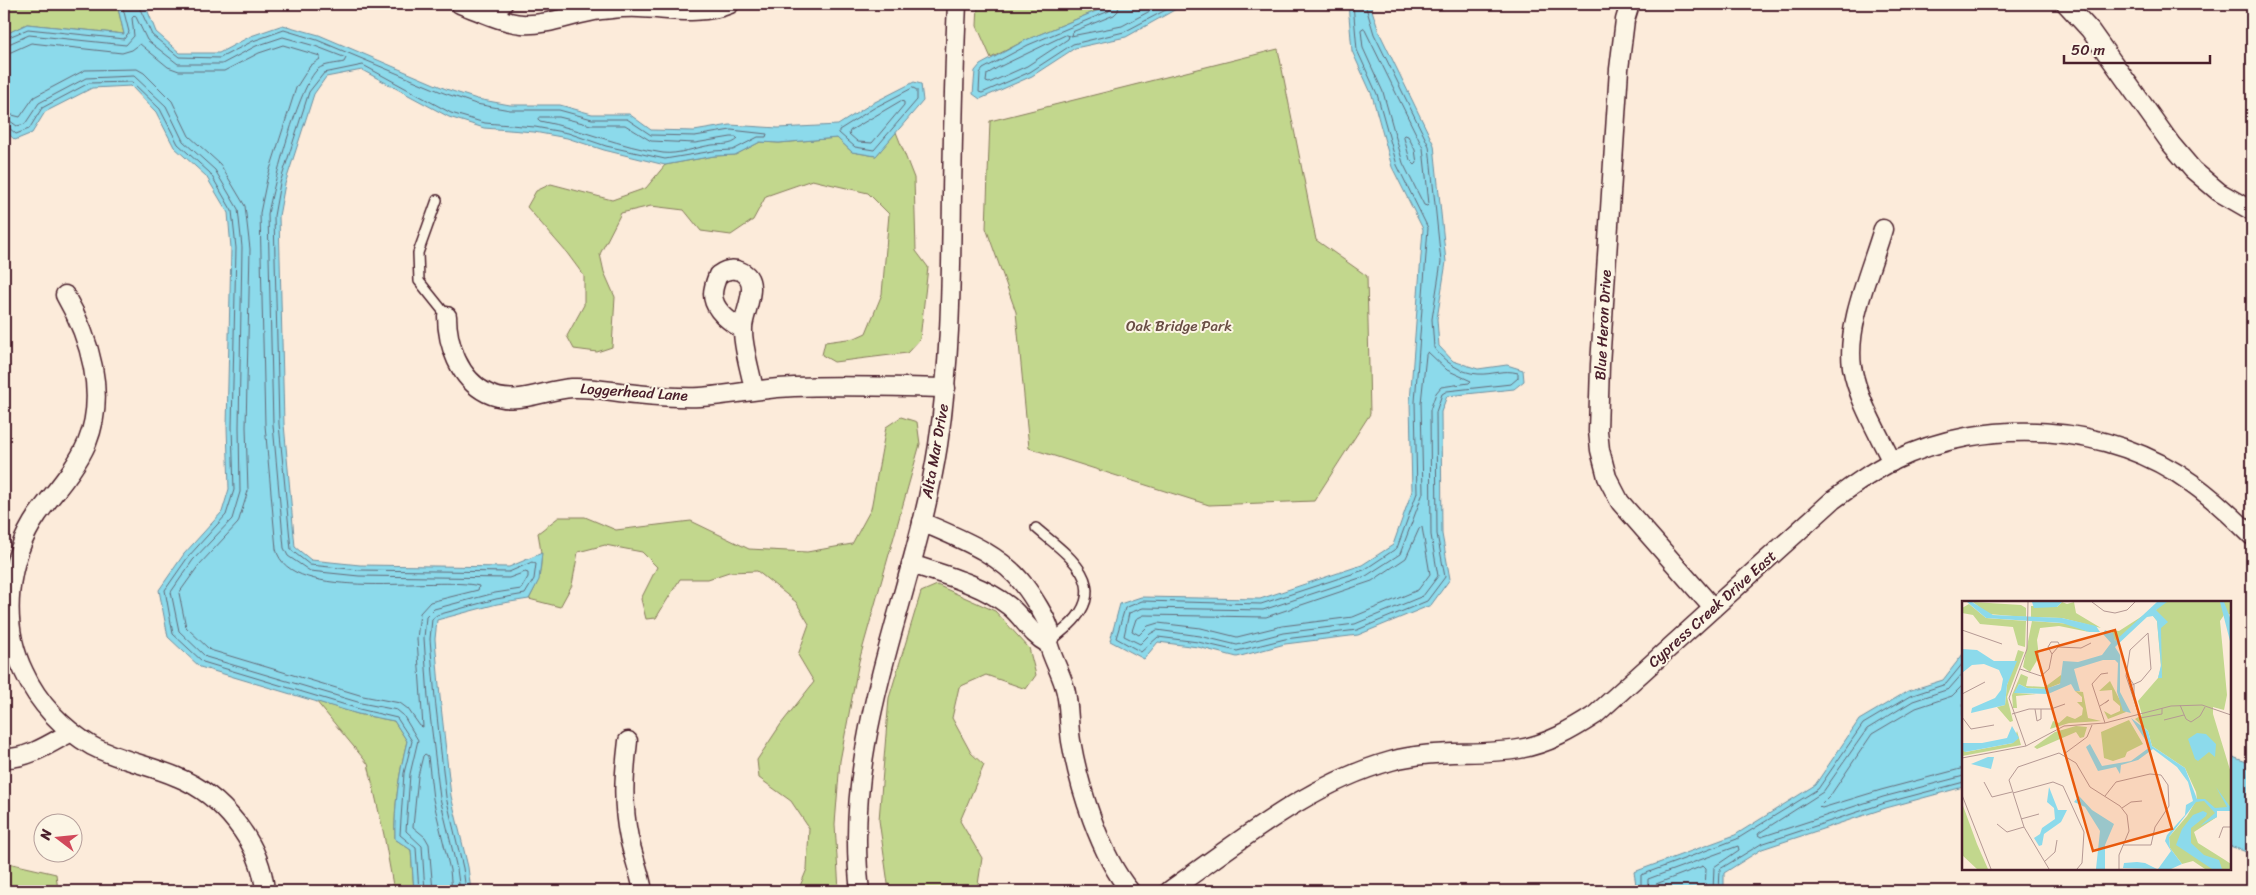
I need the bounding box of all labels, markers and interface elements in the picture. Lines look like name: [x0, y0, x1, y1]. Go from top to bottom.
scale bar: [2064, 32, 2210, 64]
text: 50 m: [2071, 37, 2106, 63]
street label: Blue Heron Drive: [1587, 269, 1619, 381]
park label: Oak Bridge Park: [1126, 313, 1232, 339]
street label: Loggerhead Lane: [579, 375, 689, 409]
street label: Alta Mar Drive: [914, 401, 956, 501]
street label: Cypress Creek Drive East: [1642, 543, 1783, 674]
inset map: [1962, 601, 2231, 870]
north arrow: [32, 812, 82, 862]
text: N: [32, 826, 59, 844]

